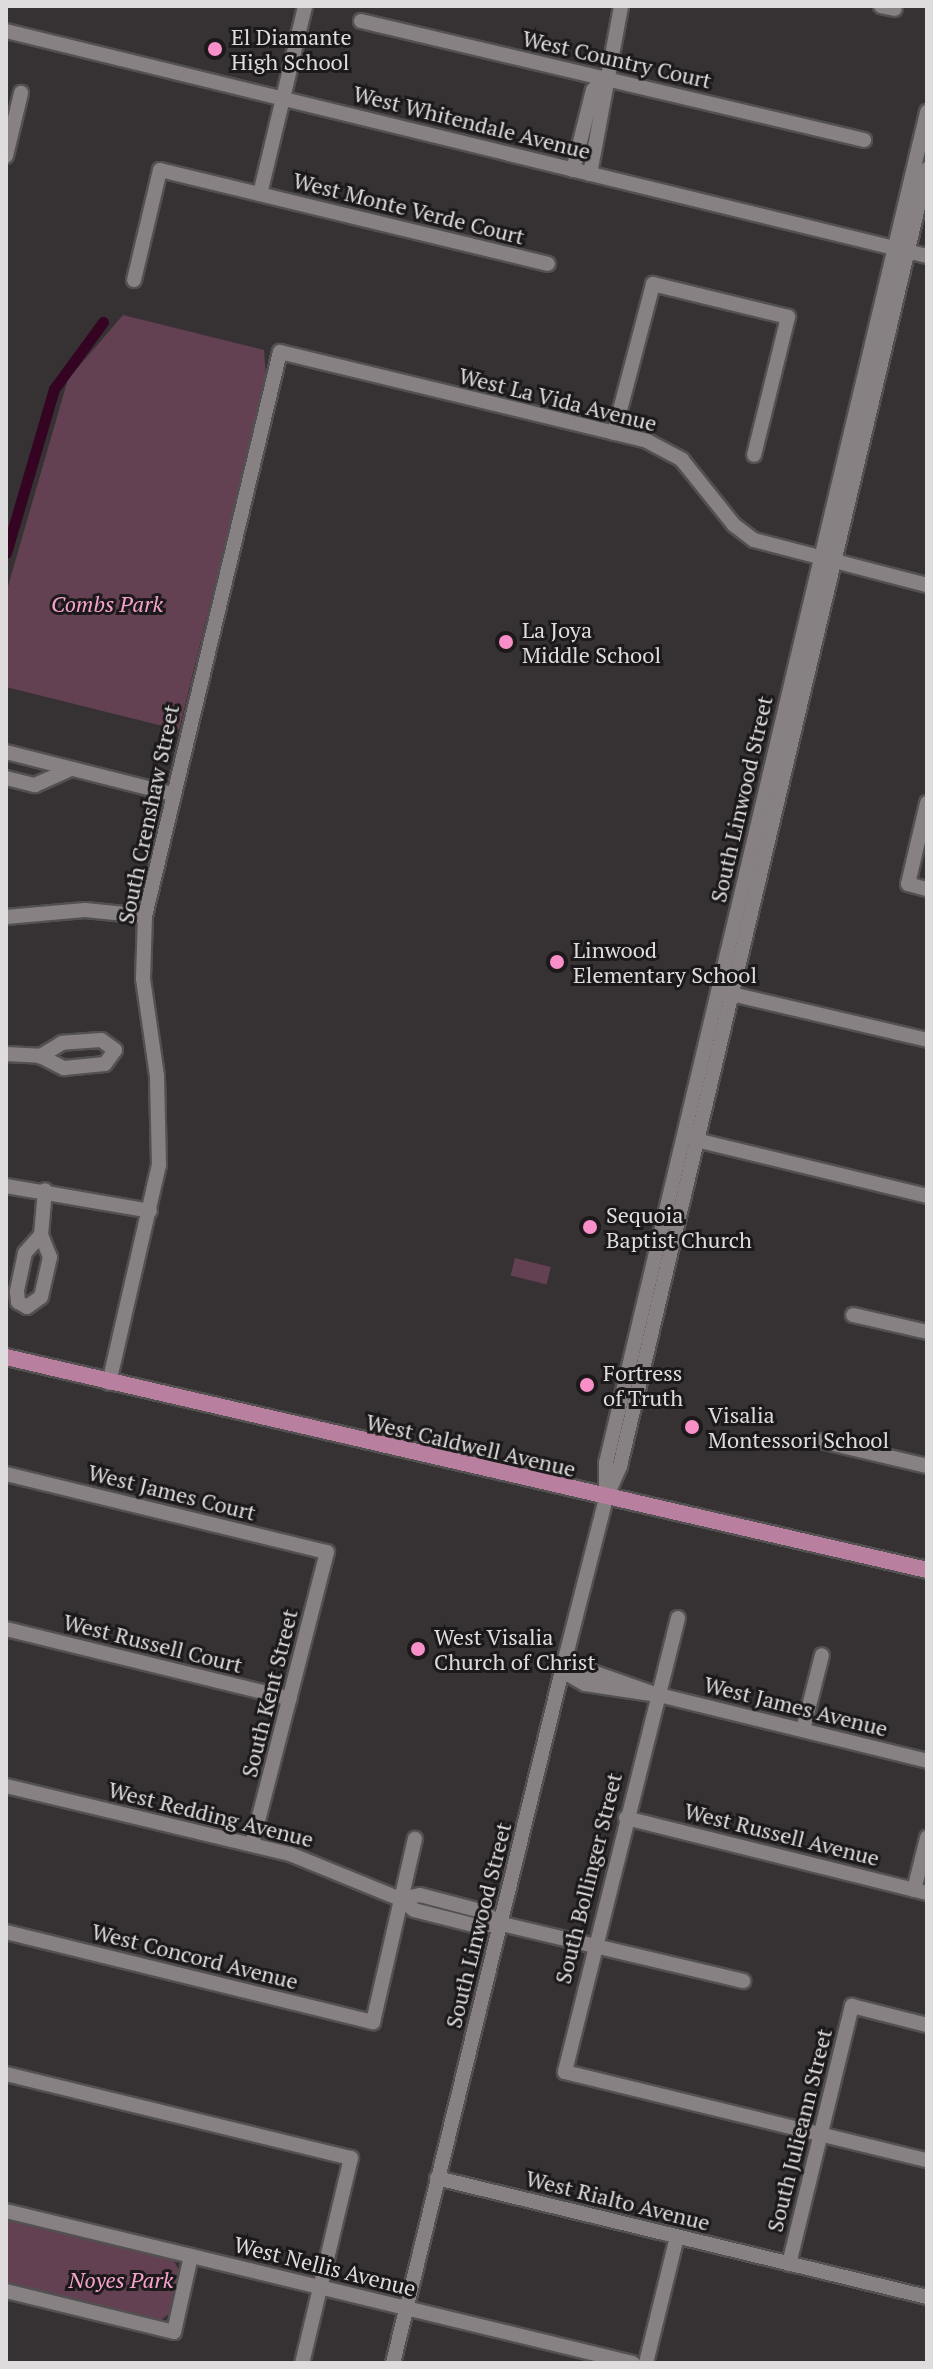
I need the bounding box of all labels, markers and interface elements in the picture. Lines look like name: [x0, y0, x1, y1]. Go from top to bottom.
place label: El Diamante High School: [231, 23, 351, 74]
street label: West Country Court: [520, 24, 714, 94]
marker: El Diamante High School: [206, 40, 224, 58]
street label: West Whitendale Avenue: [350, 80, 594, 164]
street label: West Monte Verde Court: [290, 166, 528, 250]
street label: West La Vida Avenue: [456, 362, 660, 436]
park label: Combs Park: [51, 591, 163, 617]
place label: La Joya Middle School: [522, 616, 661, 668]
marker: La Joya Middle School: [497, 633, 515, 651]
street label: South Linwood Street: [704, 693, 778, 905]
street label: South Crenshaw Street: [112, 702, 184, 926]
place label: Linwood Elementary School: [573, 936, 757, 988]
marker: Linwood Elementary School: [548, 953, 566, 971]
place label: Sequoia Baptist Church: [606, 1201, 752, 1252]
marker: Sequoia Baptist Church: [581, 1218, 599, 1236]
place label: Fortress of Truth: [603, 1359, 683, 1410]
marker: Fortress of Truth: [578, 1376, 596, 1394]
place label: Visalia Montessori School: [708, 1401, 889, 1452]
street label: West Caldwell Avenue: [363, 1408, 579, 1482]
marker: Visalia Montessori School: [683, 1418, 701, 1436]
street label: West James Court: [85, 1458, 259, 1526]
street label: South Kent Street: [235, 1606, 303, 1780]
street label: West Russell Court: [61, 1608, 245, 1678]
place label: West Visalia Church of Christ: [434, 1623, 596, 1674]
marker: West Visalia Church of Christ: [409, 1640, 427, 1658]
street label: West James Avenue: [701, 1670, 891, 1742]
street label: South Bollinger Street: [549, 1770, 627, 1986]
street label: West Redding Avenue: [105, 1776, 317, 1852]
street label: West Russell Avenue: [681, 1797, 883, 1871]
street label: South Linwood Street: [440, 1819, 516, 2031]
street label: West Concord Avenue: [89, 1918, 301, 1994]
street label: South Julieann Street: [761, 2026, 837, 2234]
street label: West Rialto Avenue: [523, 2164, 713, 2236]
street label: West Nellis Avenue: [231, 2231, 419, 2301]
park label: Noyes Park: [69, 2267, 173, 2293]

